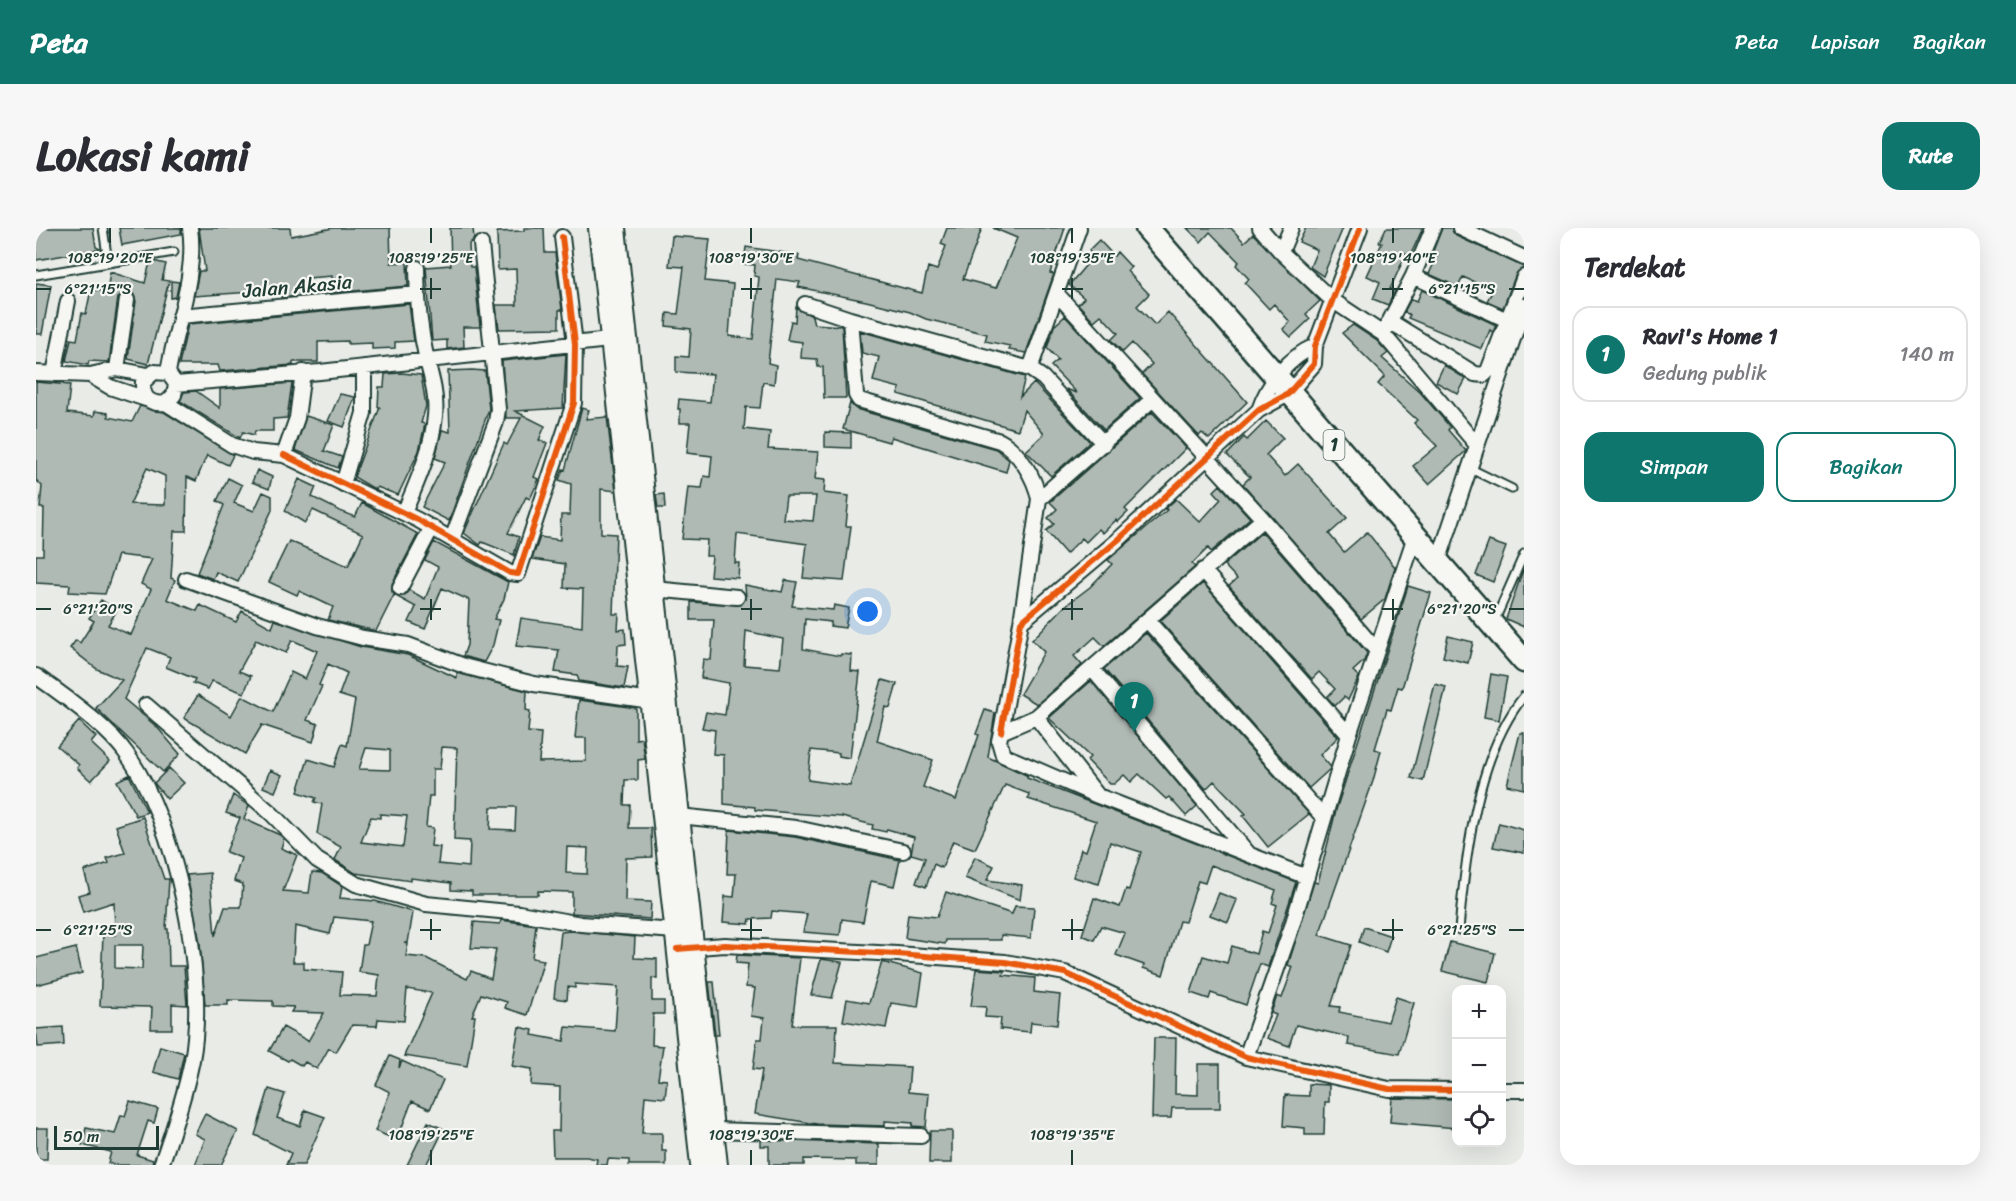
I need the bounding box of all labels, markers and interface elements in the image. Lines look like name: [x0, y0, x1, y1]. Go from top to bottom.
text: Peta: [30, 18, 88, 67]
text: Peta: [1735, 23, 1778, 61]
text: Lapisan: [1811, 23, 1880, 61]
text: Bagikan: [1913, 23, 1986, 61]
text: Lokasi kami: [36, 119, 249, 193]
button: Rute: [1882, 122, 1980, 190]
text: Terdekat: [1584, 244, 1685, 290]
text: 108°19'20"E: [67, 245, 154, 271]
text: 108°19'25"E: [389, 245, 475, 271]
text: 108°19'30"E: [709, 245, 795, 271]
text: 108°19'35"E: [1030, 245, 1116, 271]
text: 108°19'40"E: [1350, 245, 1438, 271]
street label: Jalan Akasia: [240, 264, 354, 309]
text: 6°21'15"S: [65, 276, 132, 302]
text: 6°21'15"S: [1429, 276, 1496, 302]
text: Ravi's Home 1: [1643, 317, 1778, 356]
text: 1: [1601, 337, 1610, 372]
text: 140 m: [1900, 337, 1954, 372]
text: Gedung publik: [1643, 356, 1767, 391]
road number: 1: [1324, 430, 1344, 460]
button: Simpan: [1584, 432, 1764, 502]
button: Bagikan: [1776, 432, 1956, 502]
text: 6°21'20"S: [63, 596, 133, 622]
text: 6°21'20"S: [1427, 596, 1497, 622]
your location: [853, 597, 882, 626]
pin: 1: [1114, 682, 1154, 732]
text: 6°21'25"S: [63, 917, 133, 943]
text: 6°21'25"S: [1427, 917, 1497, 943]
map controls: [1452, 985, 1506, 1147]
button: +: [1452, 985, 1506, 1039]
button: −: [1452, 1039, 1506, 1093]
button: locate: [1452, 1093, 1506, 1147]
text: 50 m: [63, 1122, 99, 1151]
text: 108°19'25"E: [389, 1122, 475, 1148]
text: 108°19'30"E: [709, 1122, 795, 1148]
text: 108°19'35"E: [1030, 1122, 1116, 1148]
scale bar: [54, 1123, 159, 1150]

